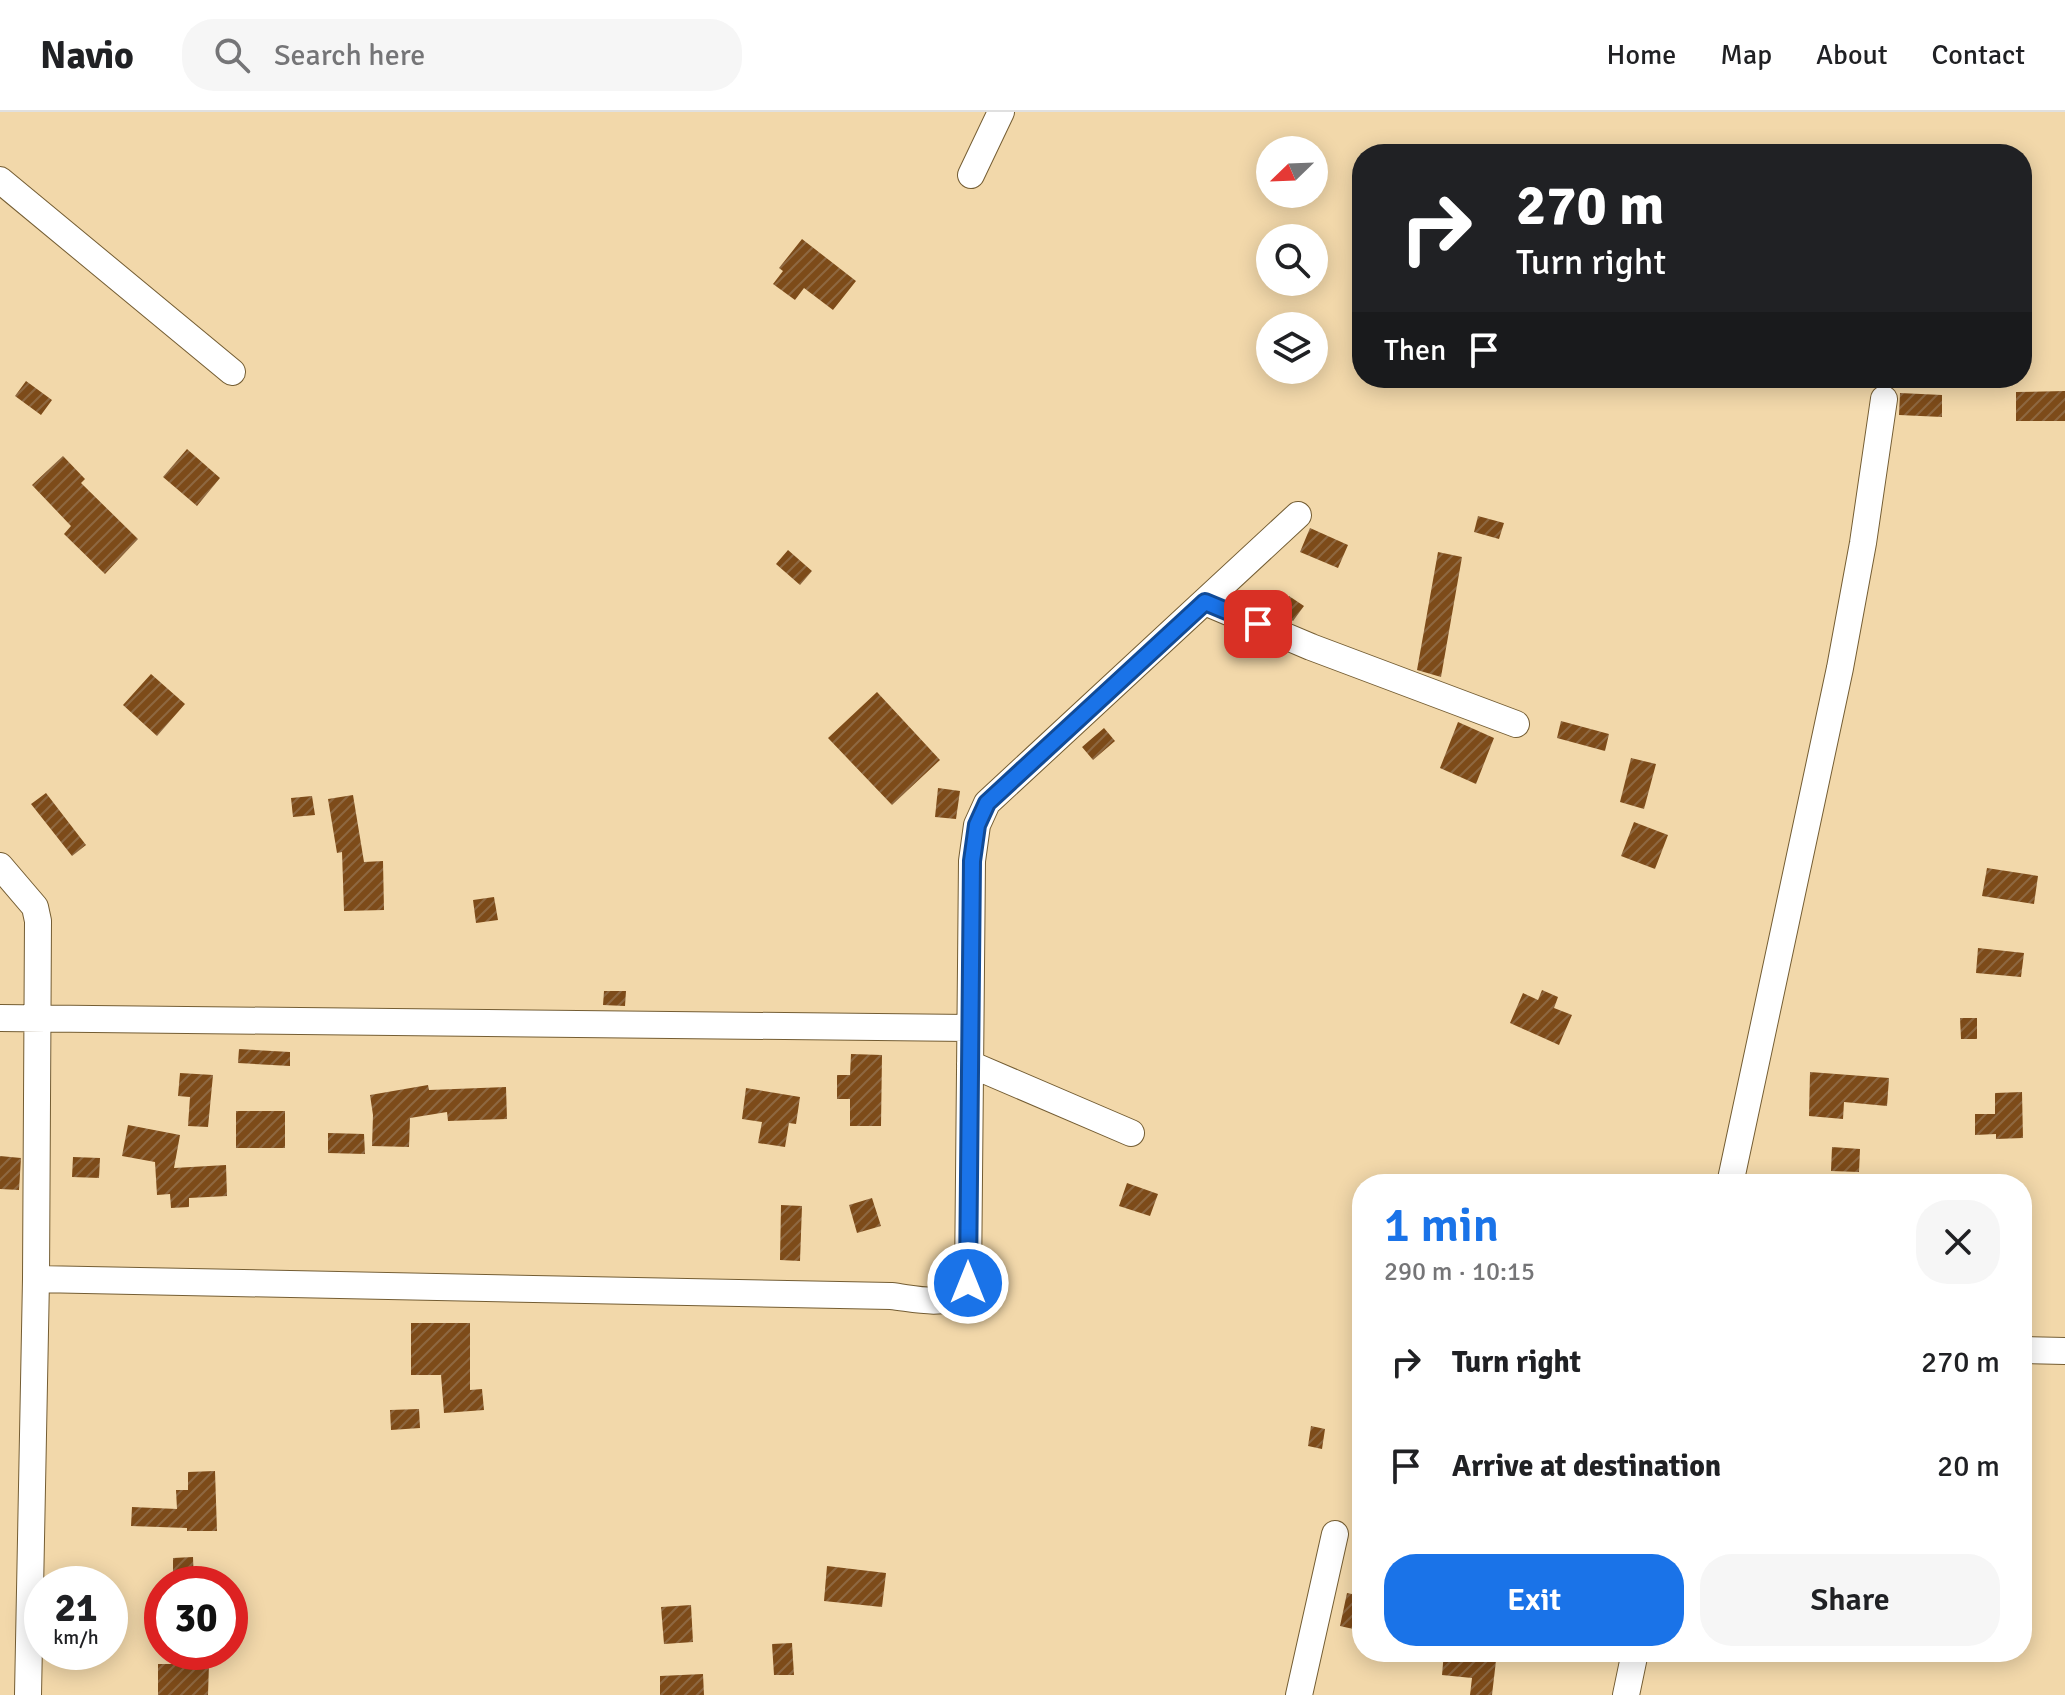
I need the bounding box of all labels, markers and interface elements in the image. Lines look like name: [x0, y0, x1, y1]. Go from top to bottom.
search box: [182, 19, 742, 91]
text: Navio: [40, 32, 134, 79]
icon: search: [210, 33, 254, 77]
text: Search here: [274, 37, 425, 74]
text: Home: [1607, 38, 1676, 72]
text: Map: [1720, 38, 1772, 72]
text: About: [1816, 38, 1888, 72]
text: Contact: [1932, 38, 2025, 72]
north arrow: [1256, 136, 1328, 208]
map controls: [1256, 136, 1328, 384]
text: 270 m: [1516, 171, 1664, 240]
icon: right: [1384, 176, 1488, 280]
button: search: [1256, 224, 1328, 296]
text: Turn right: [1516, 240, 1666, 285]
button: layers: [1256, 312, 1328, 384]
icon: arrive: [1462, 328, 1506, 372]
text: Then: [1384, 332, 1446, 369]
pin: [1224, 590, 1292, 658]
icon: arrive: [1236, 602, 1280, 646]
text: 1 min: [1384, 1196, 1499, 1255]
button: close: [1916, 1200, 2000, 1284]
position arrow: [926, 1241, 1010, 1325]
text: 290 m · 10:15: [1384, 1256, 1535, 1288]
icon: right: [1384, 1340, 1428, 1384]
text: Turn right: [1452, 1344, 1581, 1381]
text: 270 m: [1921, 1344, 2000, 1381]
icon: arrive: [1384, 1444, 1428, 1488]
text: Arrive at destination: [1452, 1448, 1721, 1485]
text: 20 m: [1937, 1448, 2000, 1485]
button: Exit: [1384, 1554, 1684, 1646]
button: Share: [1700, 1554, 2000, 1646]
speed limit sign: 30: [144, 1566, 248, 1670]
text: 21: [54, 1583, 98, 1633]
text: km/h: [53, 1625, 99, 1650]

